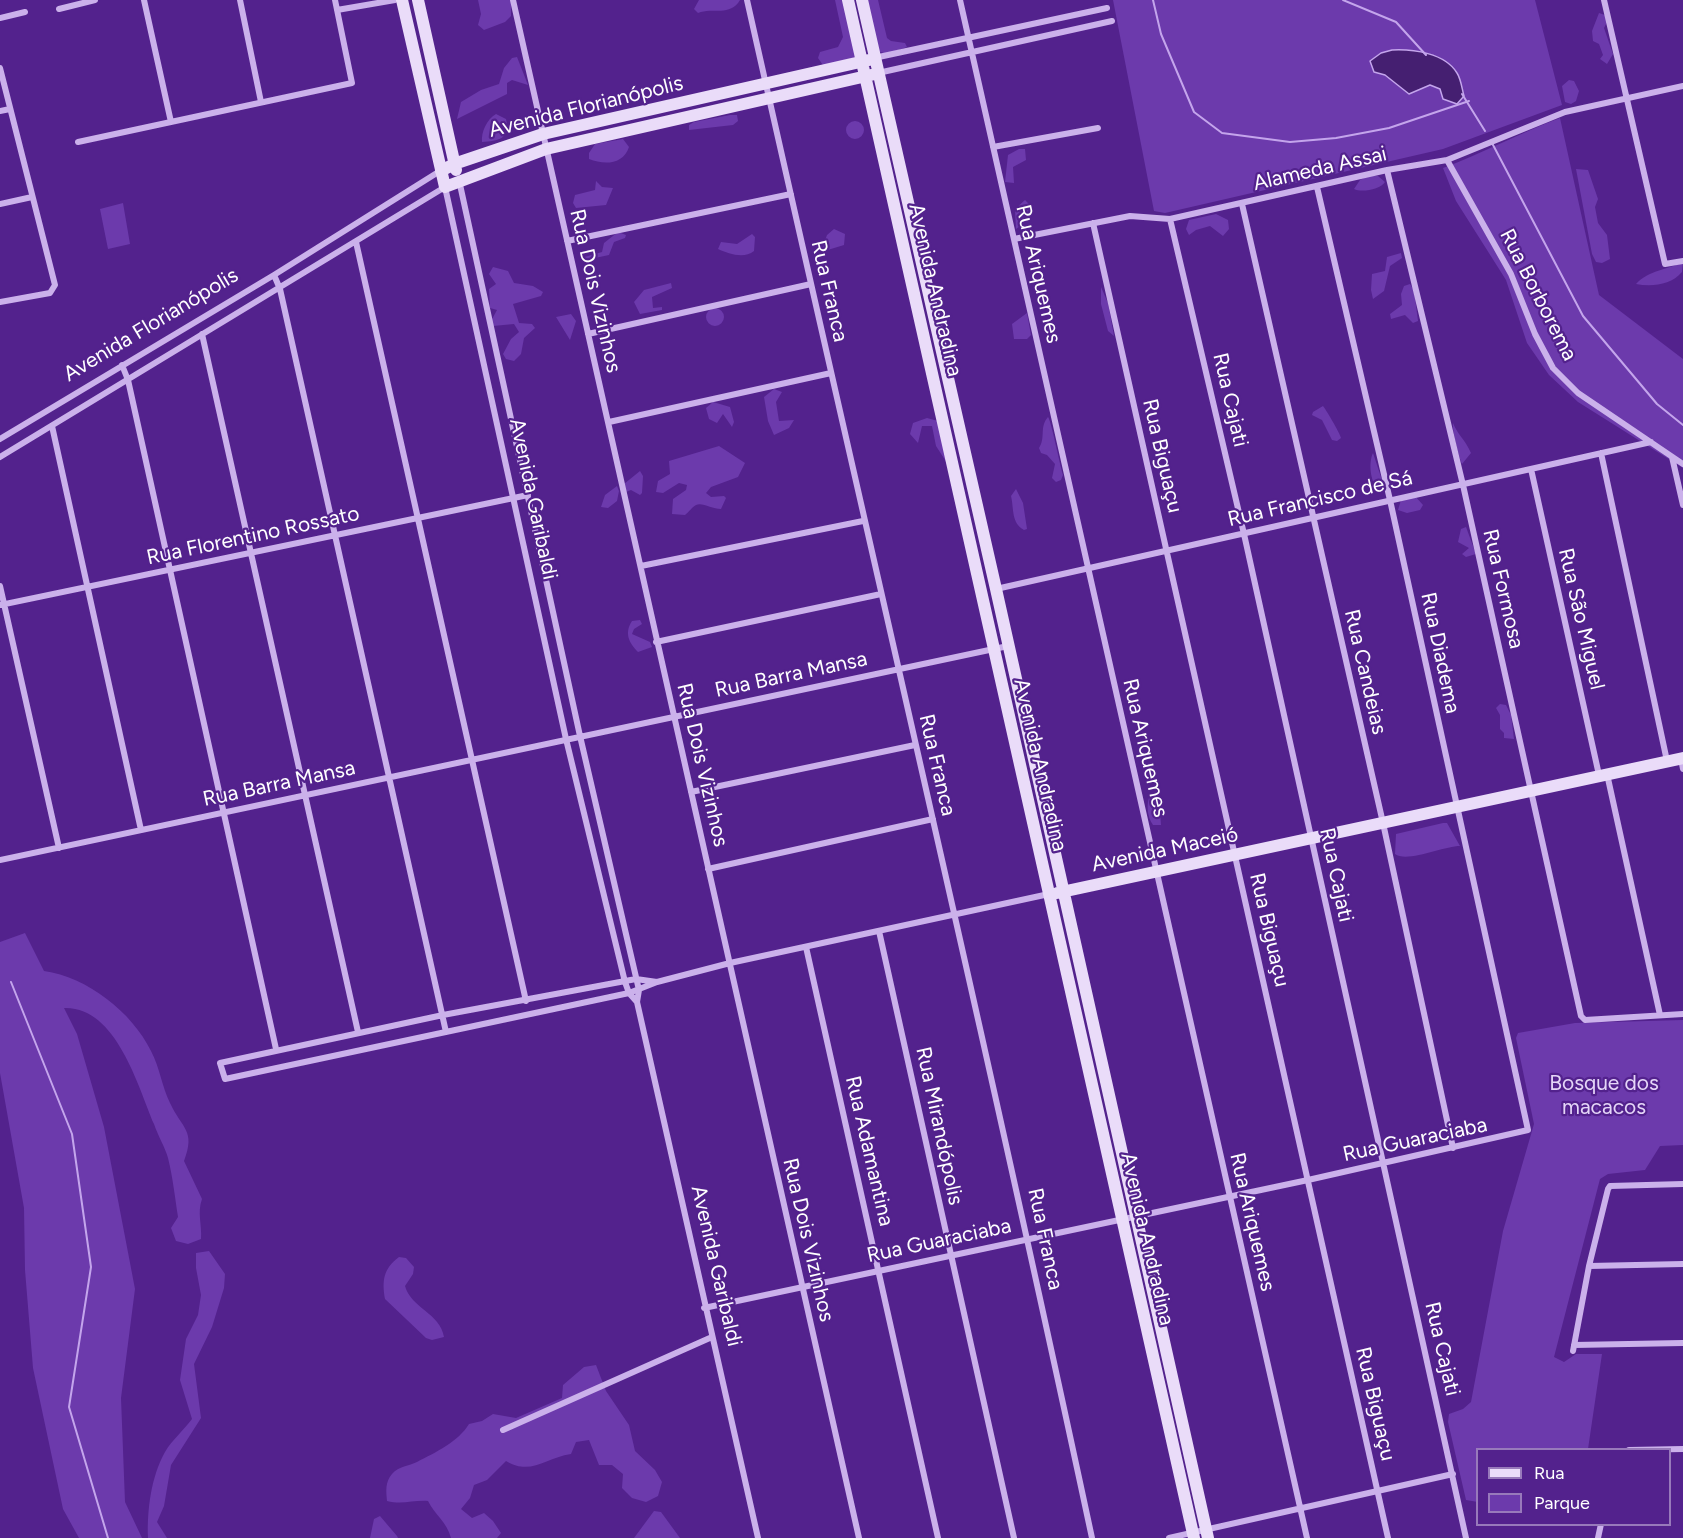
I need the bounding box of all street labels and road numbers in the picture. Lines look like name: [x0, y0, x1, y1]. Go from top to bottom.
street label: Avenida Florianópolis: [486, 71, 686, 143]
street label: Alameda Assai: [1251, 141, 1389, 197]
street label: Avenida Andradina: [903, 201, 967, 379]
street label: Rua Ariquemes: [1010, 202, 1066, 346]
street label: Rua Dois Vizinhos: [564, 207, 626, 375]
street label: Rua Borborema: [1494, 225, 1582, 365]
street label: Rua Franca: [805, 238, 853, 344]
street label: Avenida Florianópolis: [59, 263, 243, 387]
street label: Rua Cajati: [1207, 351, 1253, 449]
street label: Rua Biguaçu: [1137, 397, 1187, 515]
street label: Avenida Garibaldi: [504, 416, 562, 582]
street label: Rua Francisco de Sá: [1225, 465, 1415, 533]
street label: Rua Florentino Rossato: [144, 501, 362, 571]
street label: Rua Formosa: [1477, 527, 1529, 651]
street label: Rua São Miguel: [1552, 546, 1610, 692]
street label: Rua Diadema: [1415, 590, 1465, 716]
street label: Rua Candeias: [1338, 607, 1392, 737]
street label: Rua Barra Mansa: [713, 647, 869, 703]
street label: Avenida Andradina: [1008, 676, 1072, 854]
street label: Rua Ariquemes: [1117, 676, 1173, 820]
street label: Rua Dois Vizinhos: [671, 681, 733, 849]
street label: Rua Franca: [913, 712, 961, 818]
street label: Rua Barra Mansa: [201, 756, 357, 812]
street label: Avenida Maceió: [1089, 822, 1241, 878]
street label: Rua Cajati: [1314, 826, 1358, 924]
street label: Rua Biguaçu: [1244, 871, 1294, 989]
street label: Rua Mirandópolis: [910, 1045, 968, 1207]
street label: Rua Adamantina: [839, 1073, 899, 1229]
street label: Rua Guaraciaba: [1341, 1112, 1489, 1168]
street label: Avenida Andradina: [1115, 1150, 1179, 1328]
street label: Rua Ariquemes: [1224, 1150, 1280, 1294]
street label: Rua Dois Vizinhos: [777, 1156, 839, 1324]
street label: Avenida Garibaldi: [685, 1183, 747, 1349]
street label: Rua Franca: [1022, 1186, 1068, 1292]
street label: Rua Guaraciaba: [865, 1213, 1013, 1269]
street label: Rua Cajati: [1419, 1300, 1465, 1398]
street label: Rua Biguaçu: [1350, 1345, 1400, 1463]

